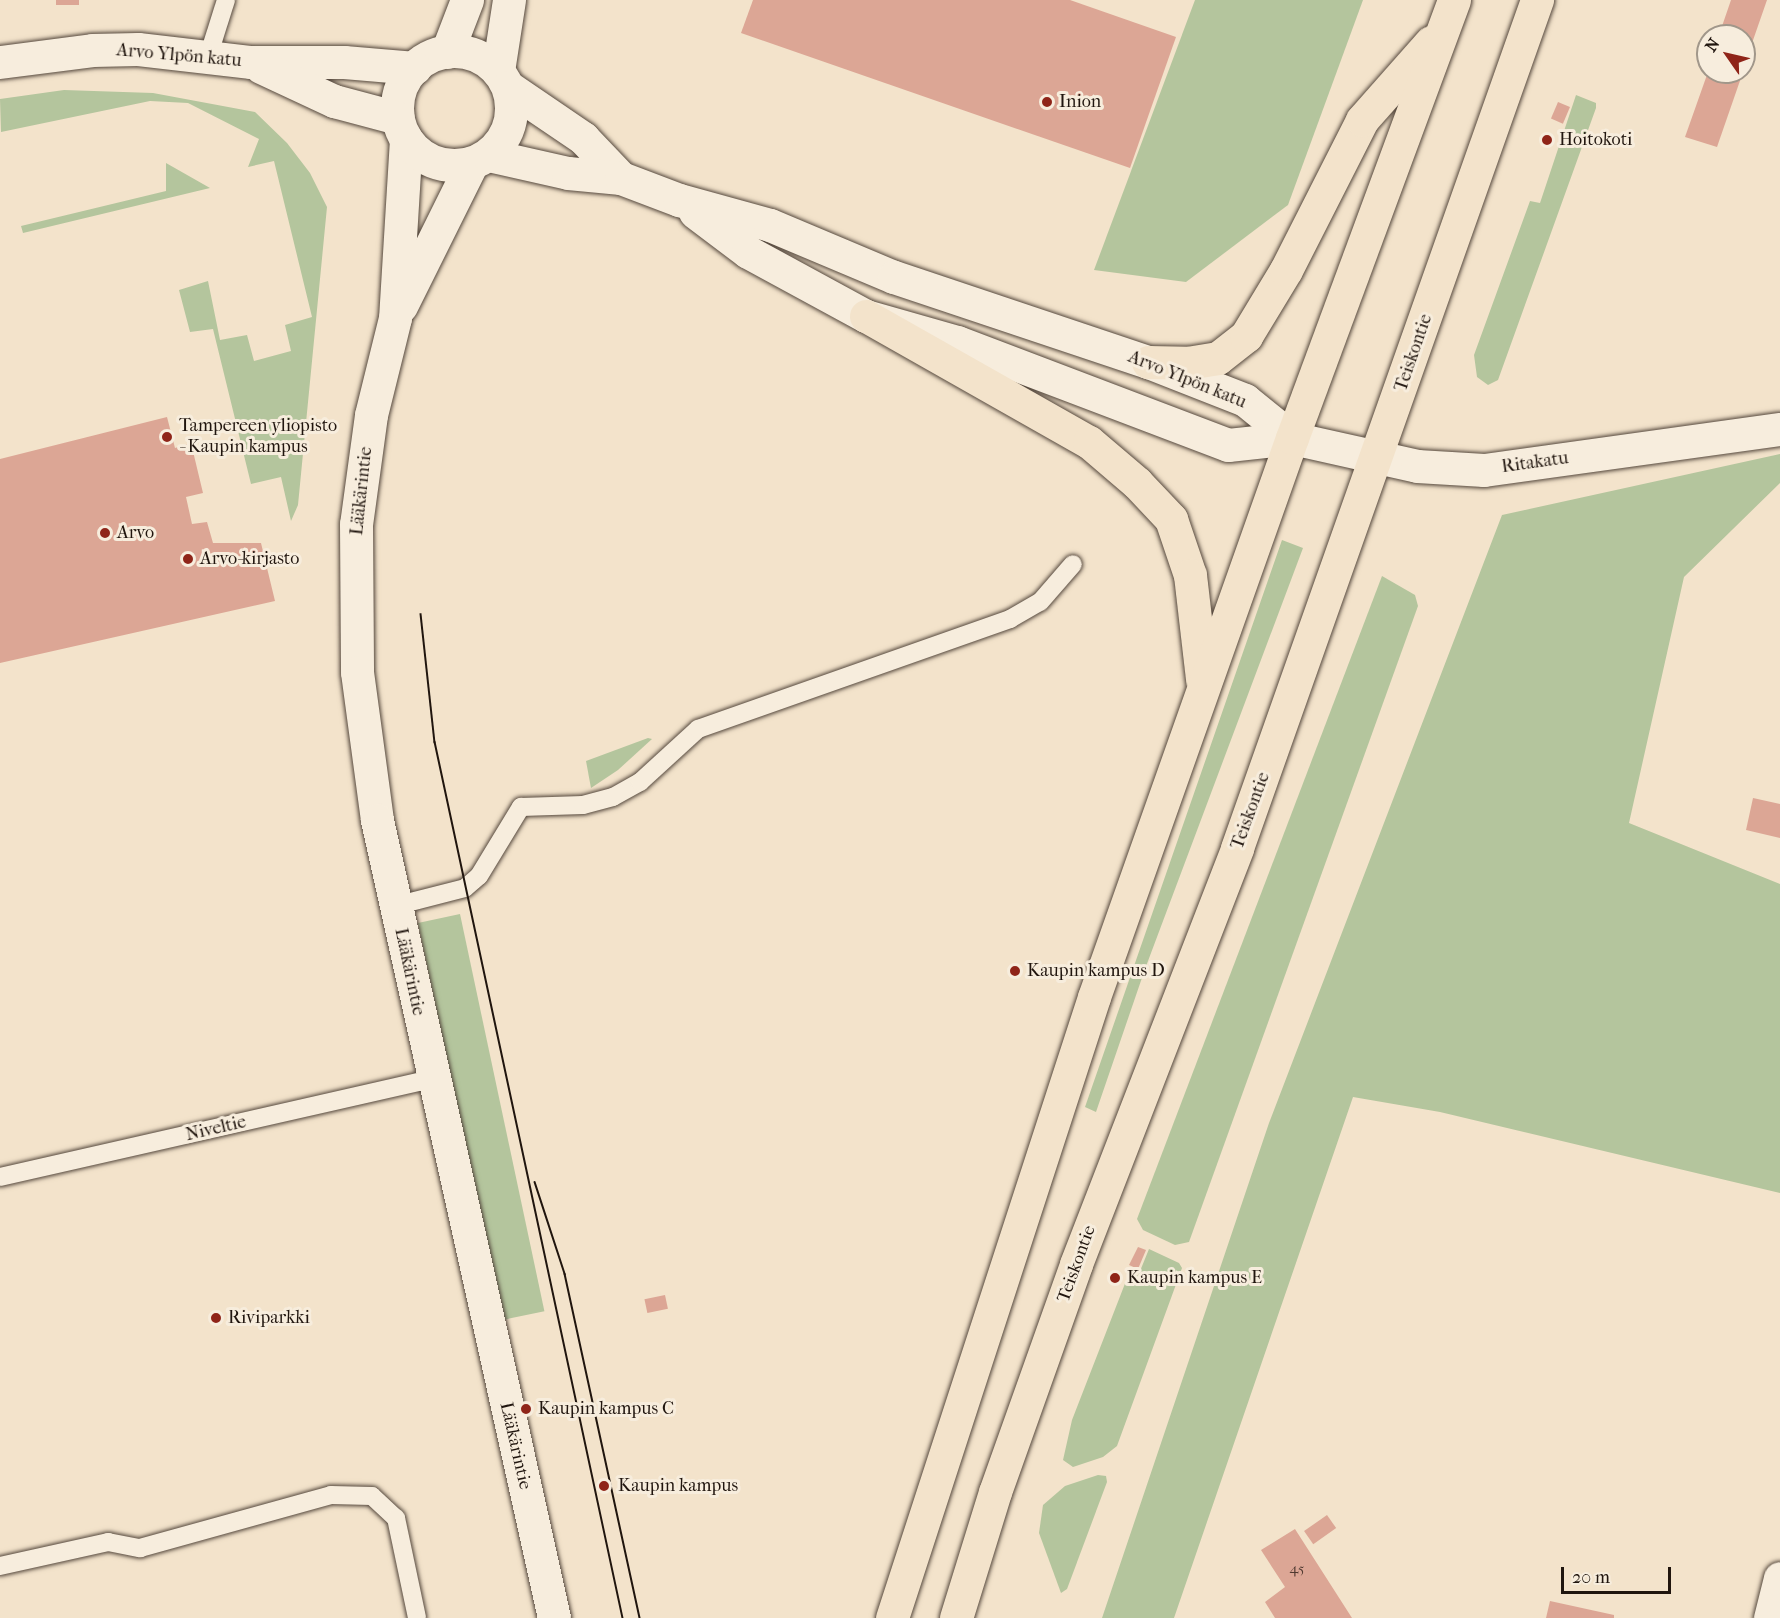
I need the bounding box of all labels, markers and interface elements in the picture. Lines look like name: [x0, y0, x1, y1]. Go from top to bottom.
north arrow: [1696, 24, 1756, 84]
text: N: [1701, 34, 1724, 55]
street label: Arvo Ylpön katu: [116, 40, 242, 72]
place label: Inion: [1059, 91, 1101, 113]
marker: Inion: [1040, 95, 1054, 109]
place label: Hoitokoti: [1559, 129, 1632, 151]
marker: Hoitokoti: [1540, 133, 1554, 147]
street label: Teiskontie: [1391, 312, 1437, 394]
street label: Arvo Ylpön katu: [1125, 346, 1249, 414]
place label: Tampereen yliopisto - Kaupin kampus: [179, 416, 337, 458]
marker: Tampereen yliopisto - Kaupin kampus: [160, 430, 174, 444]
street label: Lääkärintie: [347, 446, 377, 536]
street label: Ritakatu: [1500, 448, 1570, 478]
place label: Arvo: [117, 522, 154, 544]
marker: Arvo: [98, 526, 112, 540]
place label: Arvo-kirjasto: [200, 548, 299, 570]
marker: Arvo-kirjasto: [181, 552, 195, 566]
street label: Teiskontie: [1227, 770, 1275, 852]
street label: Lääkärintie: [389, 926, 429, 1018]
place label: Kaupin kampus D: [1027, 960, 1165, 982]
marker: Kaupin kampus D: [1008, 964, 1022, 978]
street label: Niveltie: [184, 1112, 248, 1146]
street label: Teiskontie: [1053, 1223, 1101, 1305]
place label: Kaupin kampus E: [1127, 1267, 1262, 1289]
marker: Kaupin kampus E: [1108, 1271, 1122, 1285]
place label: Riviparkki: [228, 1307, 310, 1329]
marker: Riviparkki: [209, 1311, 223, 1325]
place label: Kaupin kampus C: [538, 1398, 674, 1420]
street label: Lääkärintie: [494, 1400, 536, 1492]
marker: Kaupin kampus C: [519, 1402, 533, 1416]
place label: Kaupin kampus: [618, 1475, 738, 1497]
marker: Kaupin kampus: [595, 1477, 613, 1495]
scale bar: [1564, 1555, 1674, 1593]
house number: 45: [1290, 1560, 1304, 1578]
text: 20 m: [1572, 1567, 1610, 1588]

